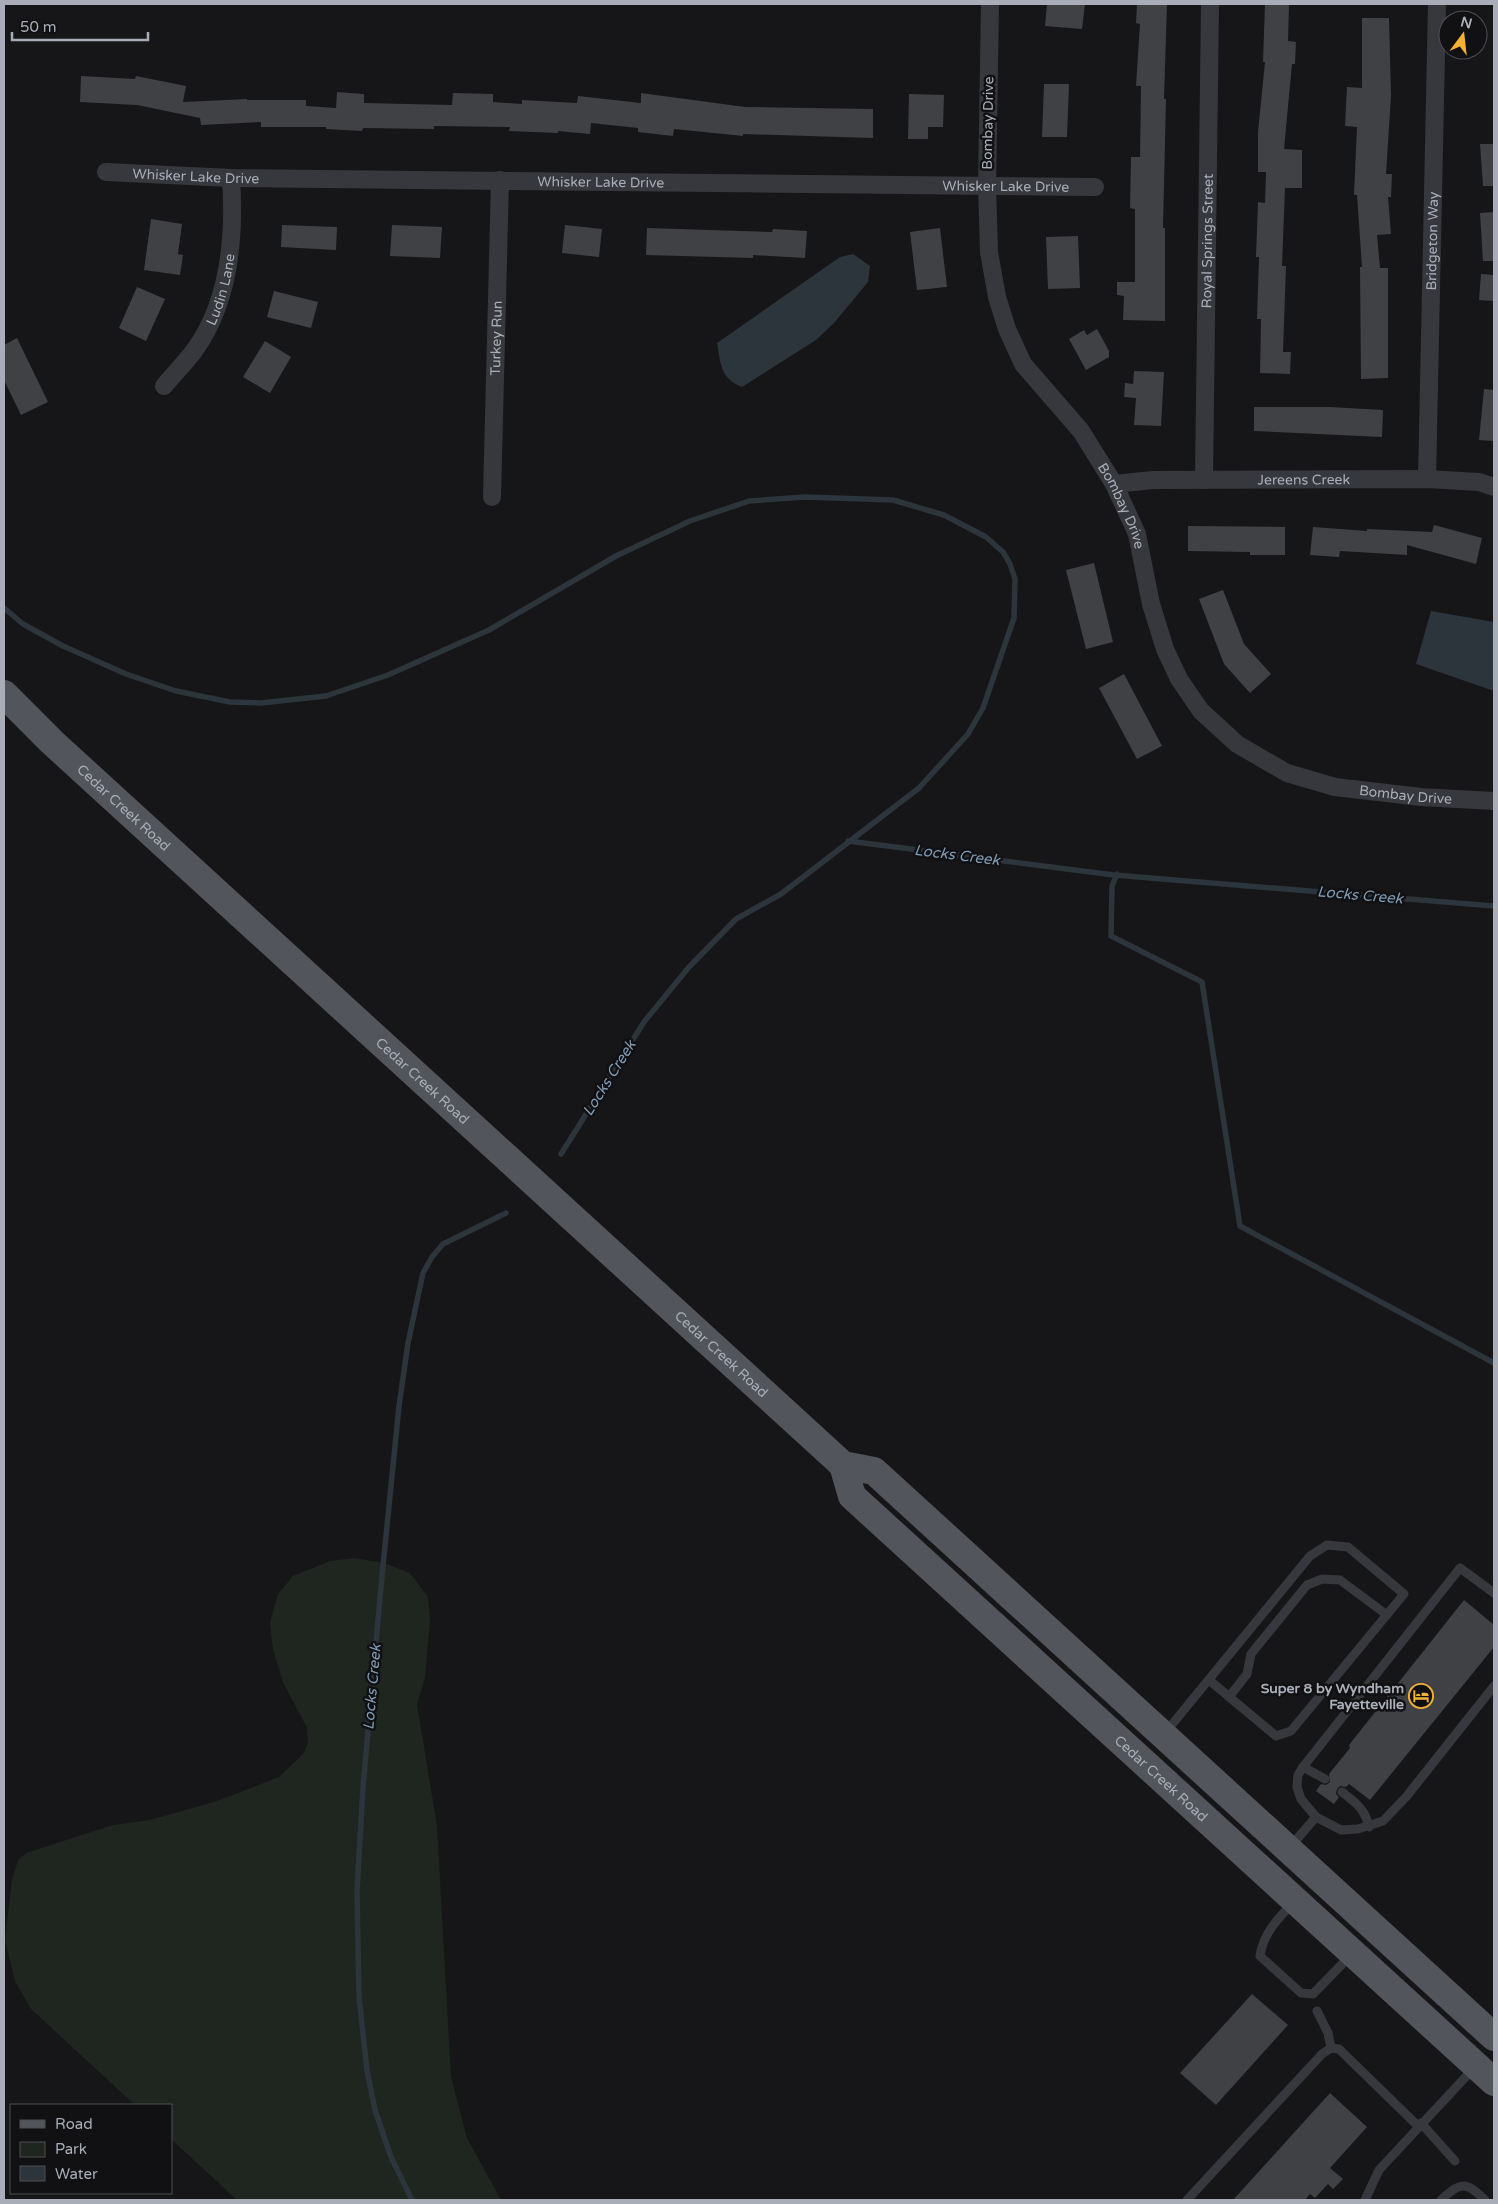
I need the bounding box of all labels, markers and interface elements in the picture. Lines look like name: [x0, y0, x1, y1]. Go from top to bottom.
scale bar: [12, 10, 149, 42]
north arrow: [1438, 10, 1488, 60]
text: N: [1459, 13, 1474, 33]
text: 50 m: [20, 18, 57, 36]
street label: Bombay Drive: [979, 76, 997, 170]
street label: Whisker Lake Drive: [132, 165, 259, 187]
street label: Whisker Lake Drive: [537, 173, 664, 191]
street label: Royal Springs Street: [1198, 173, 1216, 309]
street label: Whisker Lake Drive: [942, 177, 1069, 195]
street label: Bridgeton Way: [1422, 191, 1442, 291]
street label: Ludin Lane: [202, 253, 238, 328]
street label: Turkey Run: [487, 300, 505, 376]
street label: Bombay Drive: [1094, 460, 1148, 550]
street label: Jereens Creek: [1257, 471, 1351, 488]
street label: Cedar Creek Road: [74, 761, 174, 854]
street label: Bombay Drive: [1358, 781, 1453, 807]
water label: Locks Creek: [913, 841, 1003, 869]
water label: Locks Creek: [1316, 882, 1405, 908]
street label: Cedar Creek Road: [372, 1034, 473, 1128]
water label: Locks Creek: [579, 1035, 640, 1119]
street label: Cedar Creek Road: [671, 1307, 772, 1401]
water label: Locks Creek: [359, 1642, 385, 1731]
place label: Super 8 by Wyndham Fayetteville: [1261, 1680, 1404, 1713]
hotel icon: Super 8 by Wyndham Fayetteville: [1408, 1683, 1434, 1709]
street label: Cedar Creek Road: [1111, 1731, 1211, 1825]
legend: [10, 2104, 172, 2194]
text: Road: [55, 2115, 93, 2133]
text: Park: [55, 2140, 87, 2158]
text: Water: [55, 2165, 98, 2183]

